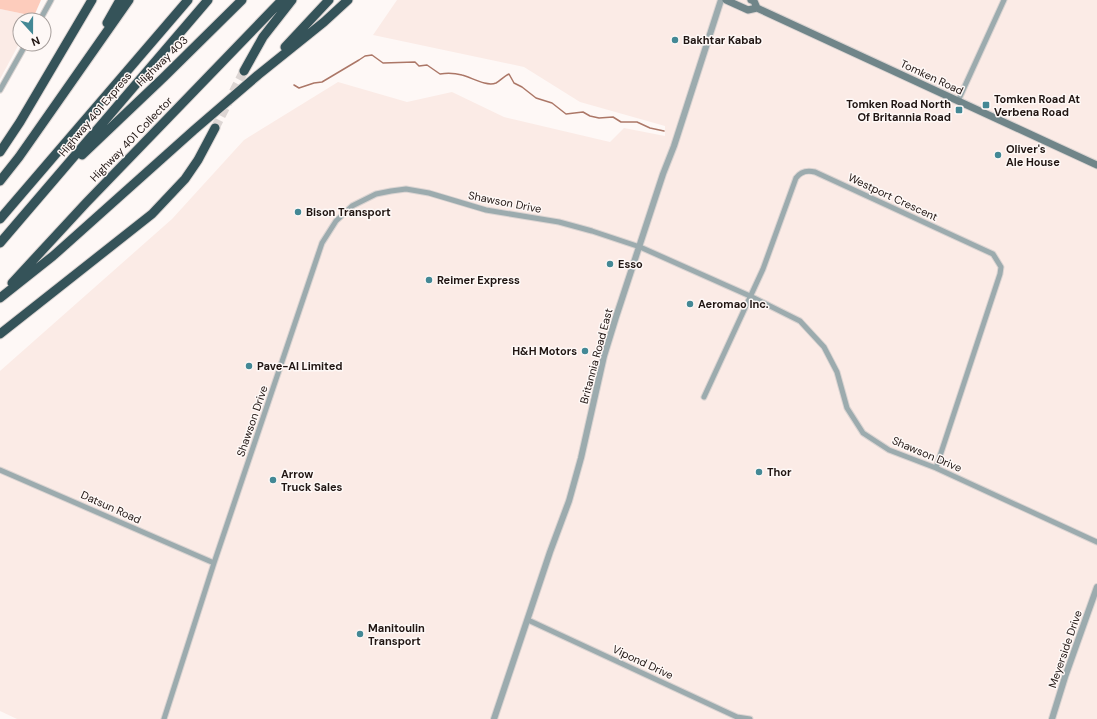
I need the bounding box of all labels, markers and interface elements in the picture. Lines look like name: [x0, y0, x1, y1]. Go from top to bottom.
north arrow: [12, 12, 52, 52]
text: N: [29, 33, 42, 49]
street label: Highway 403: [133, 33, 191, 89]
place label: Bakhtar Kabab: [683, 33, 762, 47]
marker: Bakhtar Kabab: [670, 35, 680, 45]
street label: Tomken Road: [898, 56, 966, 98]
street label: Highway 401 Express: [56, 69, 134, 159]
place label: Tomken Road At Verbena Road: [994, 92, 1080, 119]
street label: Highway 401 Collector: [87, 94, 175, 184]
place label: Tomken Road North Of Britannia Road: [846, 97, 951, 124]
marker: Tomken Road At Verbena Road: [981, 100, 991, 110]
marker: Tomken Road North Of Britannia Road: [954, 105, 964, 115]
place label: Oliver's Ale House: [1006, 142, 1060, 169]
marker: Oliver's Ale House: [993, 150, 1003, 160]
street label: Westport Crescent: [846, 170, 940, 224]
street label: Shawson Drive: [467, 188, 543, 216]
place label: Bison Transport: [306, 205, 391, 219]
marker: Bison Transport: [293, 207, 303, 217]
place label: Esso: [618, 257, 643, 271]
marker: Esso: [605, 259, 615, 269]
place label: Reimer Express: [437, 273, 520, 287]
marker: Reimer Express: [424, 275, 434, 285]
place label: Aeromao Inc.: [698, 297, 769, 311]
marker: Aeromao Inc.: [685, 299, 695, 309]
street label: Britannia Road East: [577, 307, 615, 405]
place label: H&H Motors: [512, 344, 577, 358]
marker: H&H Motors: [580, 346, 590, 356]
place label: Pave-Al Limited: [257, 359, 343, 373]
marker: Pave-Al Limited: [244, 361, 254, 371]
street label: Shawson Drive: [233, 384, 271, 458]
street label: Shawson Drive: [890, 433, 964, 475]
place label: Thor: [767, 465, 792, 479]
place label: Arrow Truck Sales: [281, 467, 343, 494]
marker: Thor: [754, 467, 764, 477]
marker: Arrow Truck Sales: [268, 475, 278, 485]
street label: Datsun Road: [79, 488, 143, 527]
street label: Meyerside Drive: [1045, 608, 1085, 690]
place label: Manitoulin Transport: [368, 621, 425, 648]
marker: Manitoulin Transport: [355, 629, 365, 639]
street label: Vipond Drive: [610, 642, 676, 682]

